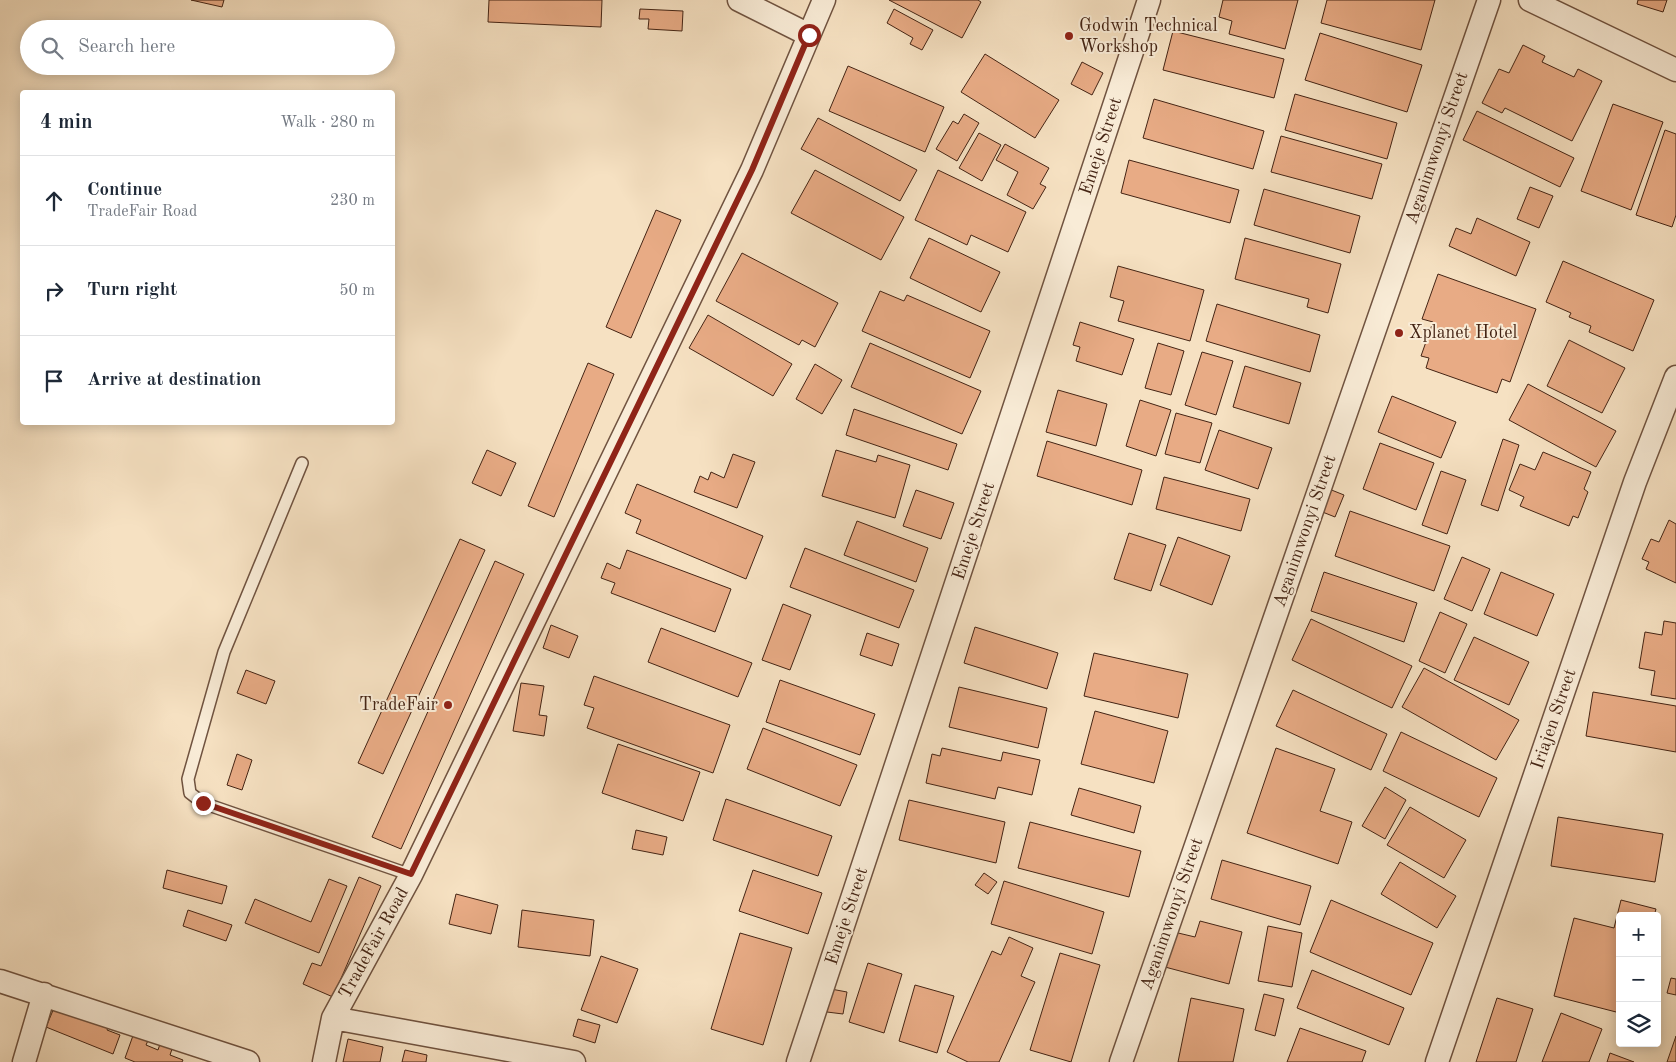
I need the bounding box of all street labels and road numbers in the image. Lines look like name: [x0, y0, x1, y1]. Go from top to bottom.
street label: Aganimwonyi Street: [1402, 69, 1472, 227]
street label: Emeje Street: [1077, 95, 1125, 197]
street label: Aganimwonyi Street: [1270, 452, 1340, 610]
street label: Emeje Street: [950, 480, 998, 582]
street label: Iriajen Street: [1528, 667, 1580, 771]
street label: Aganimwonyi Street: [1137, 835, 1207, 993]
street label: Emeje Street: [823, 865, 871, 967]
street label: TradeFair Road: [336, 884, 412, 1002]

